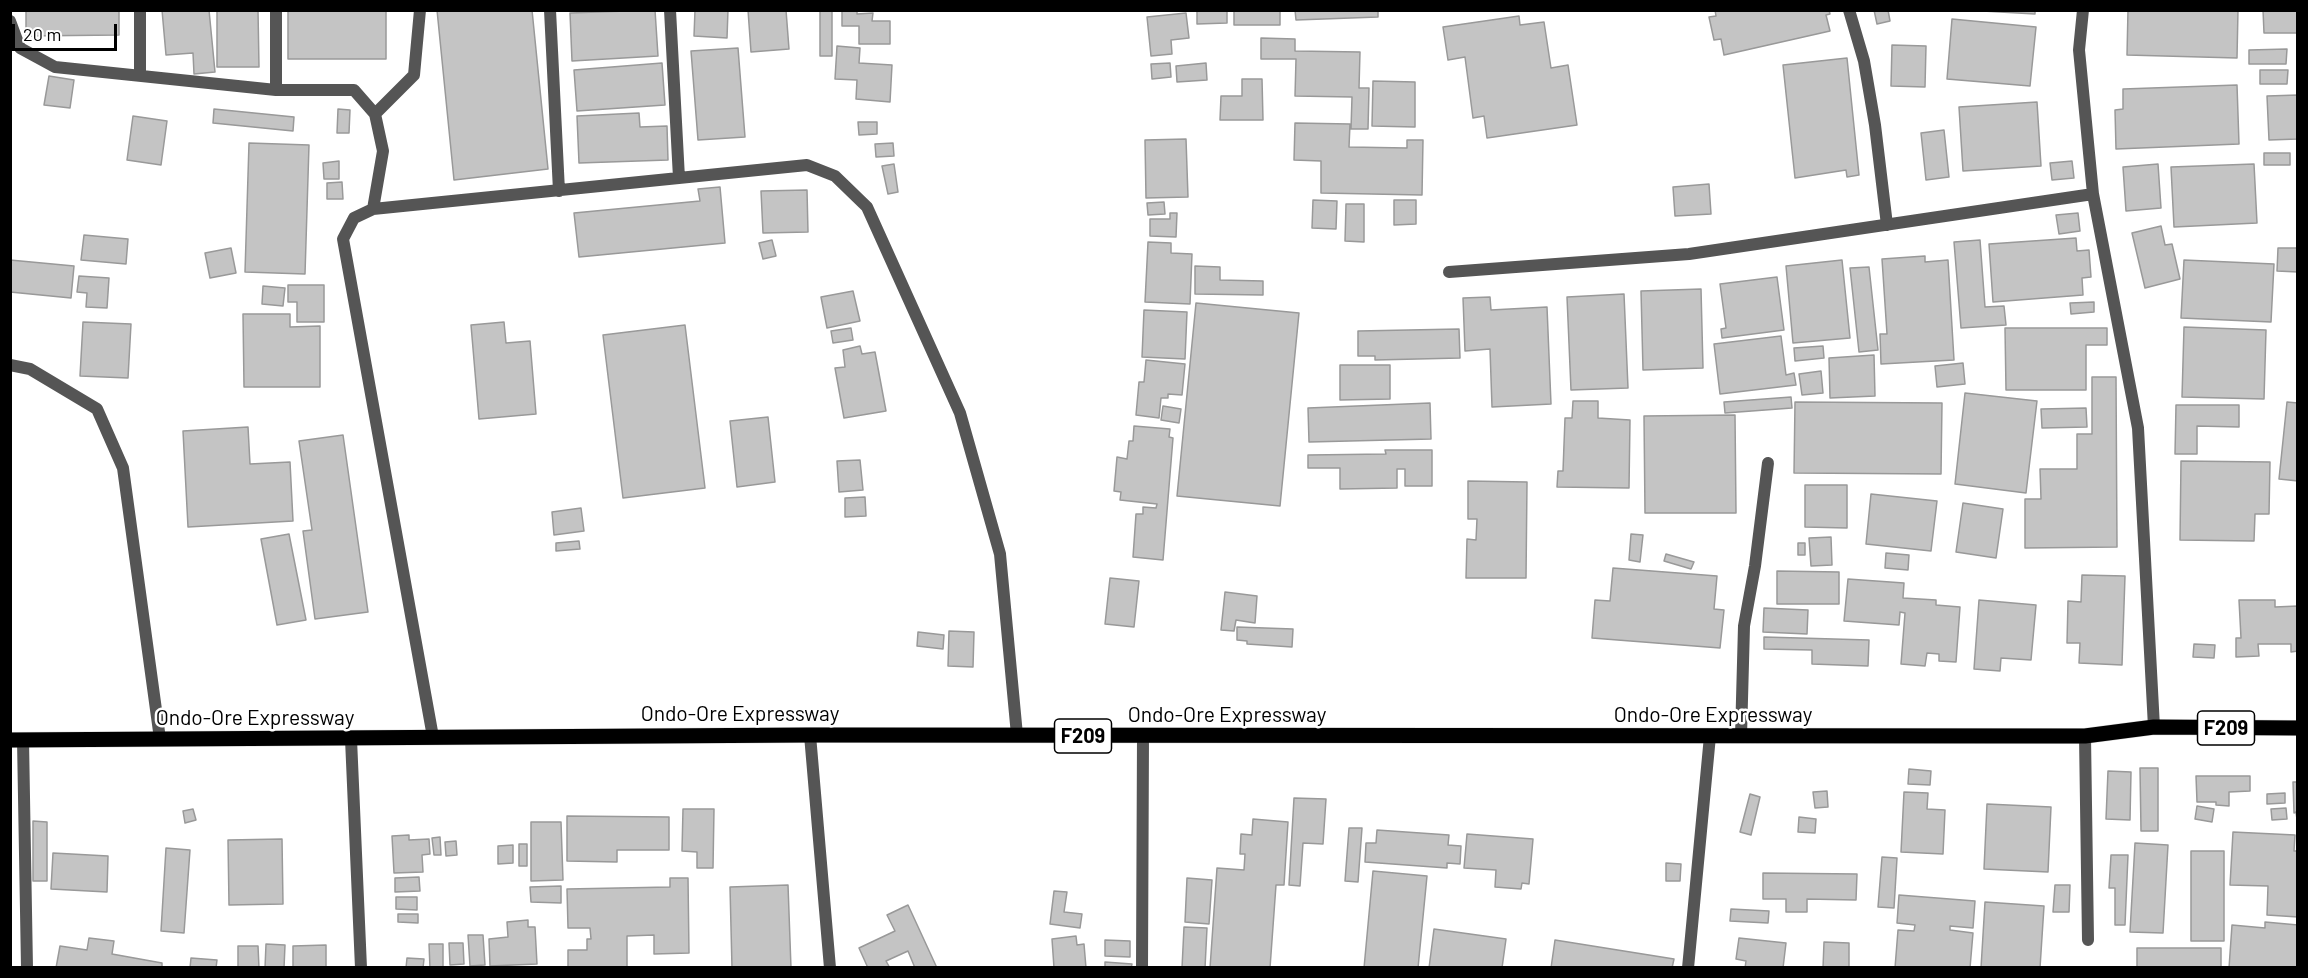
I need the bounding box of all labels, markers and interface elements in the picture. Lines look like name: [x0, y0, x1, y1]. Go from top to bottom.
scale bar: [15, 12, 120, 50]
text: 20 m: [23, 23, 61, 45]
street label: Ondo-Ore Expressway: [641, 701, 839, 727]
street label: Ondo-Ore Expressway: [1128, 702, 1326, 728]
street label: Ondo-Ore Expressway: [1614, 702, 1812, 728]
street label: Ondo-Ore Expressway: [156, 705, 354, 731]
road number: F209: [2198, 711, 2254, 745]
road number: F209: [1054, 719, 1112, 753]

